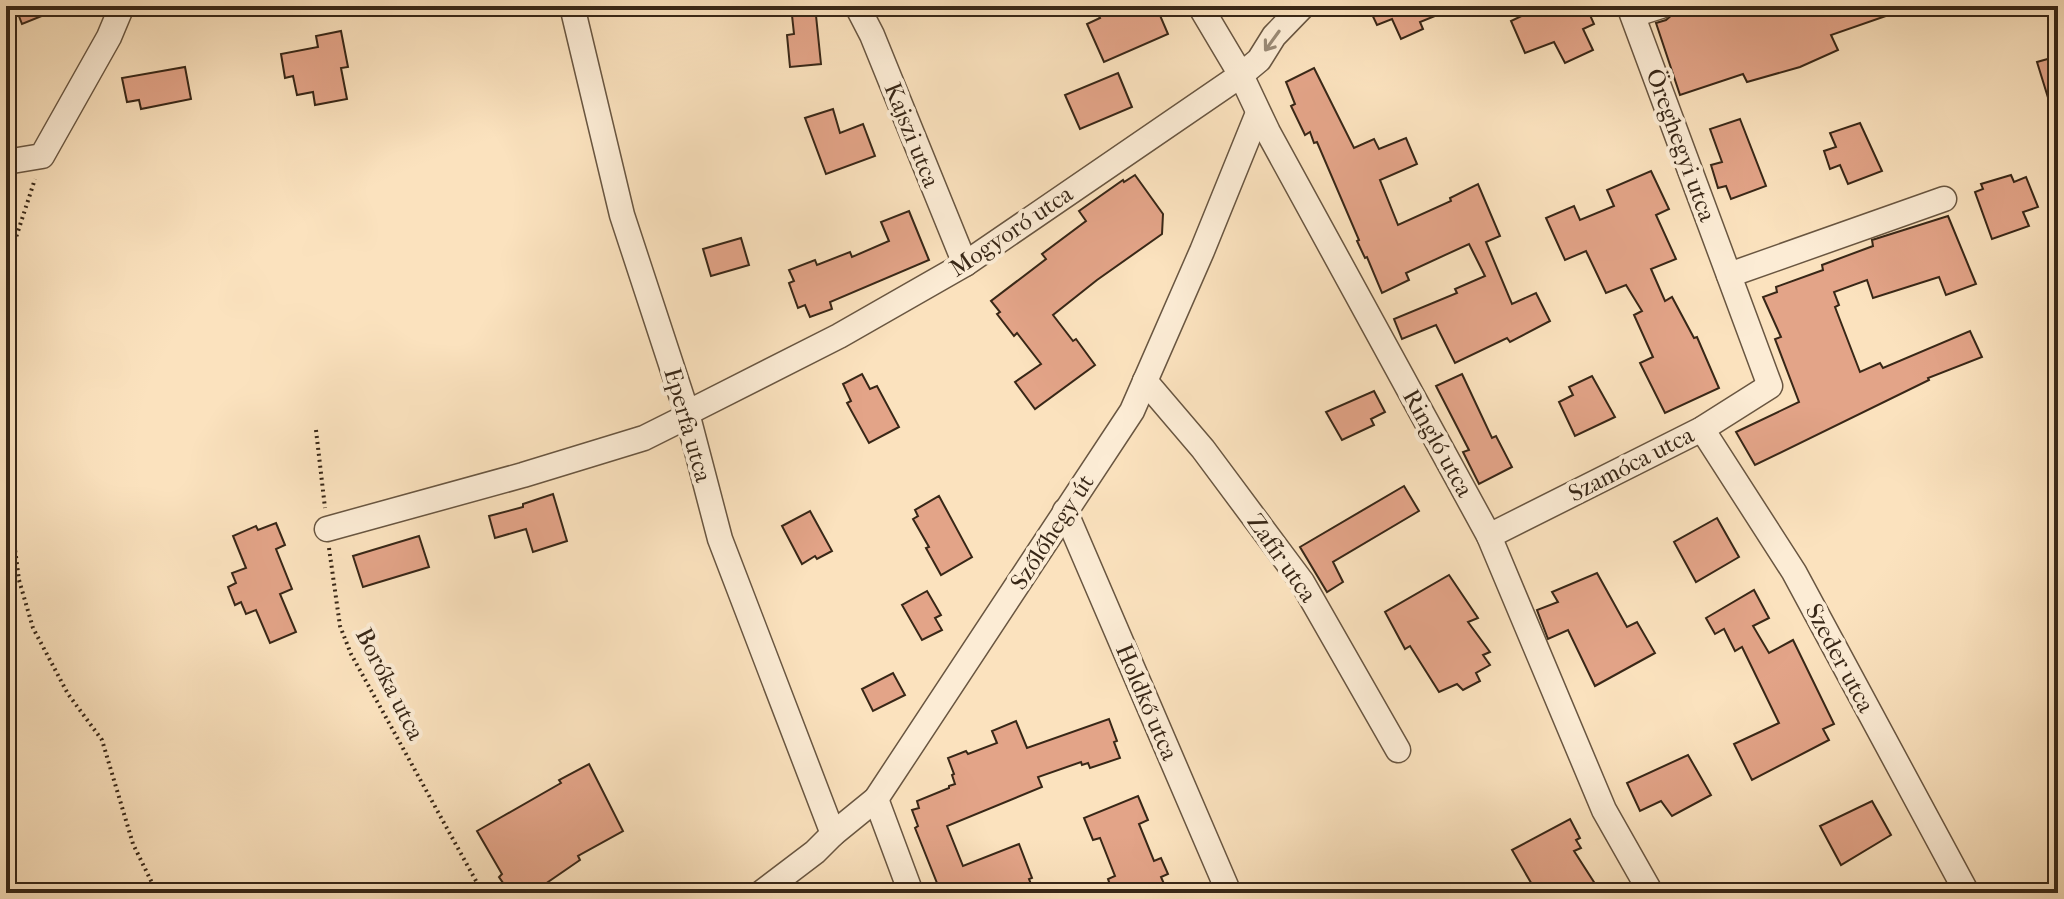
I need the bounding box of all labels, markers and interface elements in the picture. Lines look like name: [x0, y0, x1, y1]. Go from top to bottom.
one-way arrow: [1264, 29, 1280, 51]
street label: Öreghegyi utca: [1640, 64, 1723, 226]
street label: Kajszi utca: [878, 79, 946, 192]
street label: Mogyoró utca: [944, 179, 1079, 282]
street label: Eperfa utca: [658, 365, 718, 486]
street label: Ringló utca: [1397, 384, 1479, 503]
street label: Szamóca utca: [1564, 420, 1699, 508]
street label: Szőlőhegy út: [1004, 469, 1100, 595]
street label: Zafír utca: [1241, 508, 1323, 608]
street label: Szeder utca: [1800, 599, 1881, 718]
street label: Boróka utca: [350, 623, 431, 745]
street label: Holdkő utca: [1110, 640, 1184, 765]

